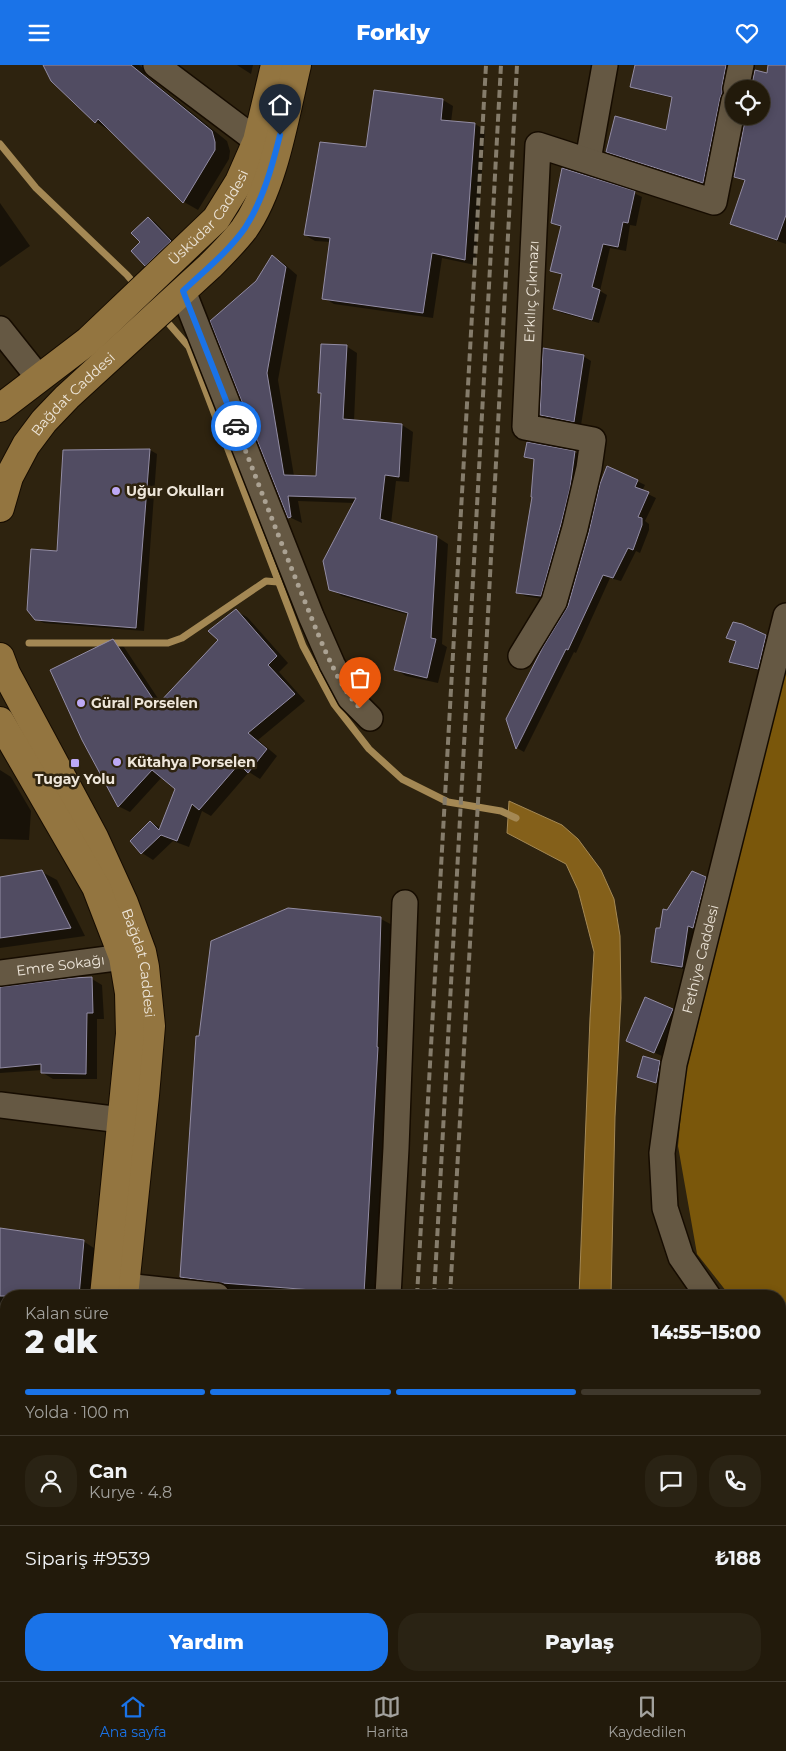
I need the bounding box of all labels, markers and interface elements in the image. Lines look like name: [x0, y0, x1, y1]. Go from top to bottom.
icon: menu: [25, 19, 53, 47]
text: Forkly: [356, 19, 430, 46]
icon: heart: [733, 19, 761, 47]
map controls: [725, 80, 770, 125]
button: locate: [725, 80, 770, 125]
pin: [259, 84, 301, 135]
icon: home: [266, 91, 294, 119]
street label: Üsküdar Caddesi: [164, 167, 252, 269]
street label: Erkılıç Çıkmazı: [520, 240, 543, 343]
street label: Bağdat Caddesi: [27, 348, 119, 440]
courier: [211, 401, 261, 451]
icon: car: [222, 412, 250, 440]
place label: Uğur Okulları: [126, 482, 224, 500]
marker: Uğur Okulları: [110, 485, 122, 497]
pin: [339, 657, 381, 708]
icon: bag: [346, 664, 374, 692]
place label: Güral Porselen: [91, 694, 198, 712]
marker: Güral Porselen: [75, 697, 87, 709]
place label: Kütahya Porselen: [127, 753, 256, 771]
marker: Kütahya Porselen: [111, 756, 123, 768]
marker: Tugay Yolu: [69, 757, 81, 769]
place label: Tugay Yolu: [35, 770, 115, 788]
street label: Fethiye Caddesi: [678, 903, 723, 1015]
street label: Bağdat Caddesi: [118, 906, 159, 1018]
street label: Emre Sokağı: [15, 950, 106, 980]
text: Kalan süre: [25, 1304, 109, 1323]
text: 14:55–15:00: [652, 1321, 761, 1344]
text: 2 dk: [25, 1322, 97, 1361]
text: Yolda · 100 m: [25, 1403, 129, 1422]
button: person: [25, 1455, 77, 1507]
button: chat: [645, 1455, 697, 1507]
button: phone: [709, 1455, 761, 1507]
text: Can: [89, 1460, 128, 1483]
text: Kurye · 4.8: [89, 1483, 172, 1502]
text: Sipariş #9539: [25, 1547, 150, 1570]
text: ₺188: [715, 1547, 761, 1570]
button: Yardım: [25, 1613, 388, 1671]
button: Paylaş: [398, 1613, 761, 1671]
tab: Ana sayfa: [100, 1693, 167, 1741]
tab: Harita: [366, 1693, 409, 1741]
tab: Kaydedilen: [608, 1693, 686, 1741]

